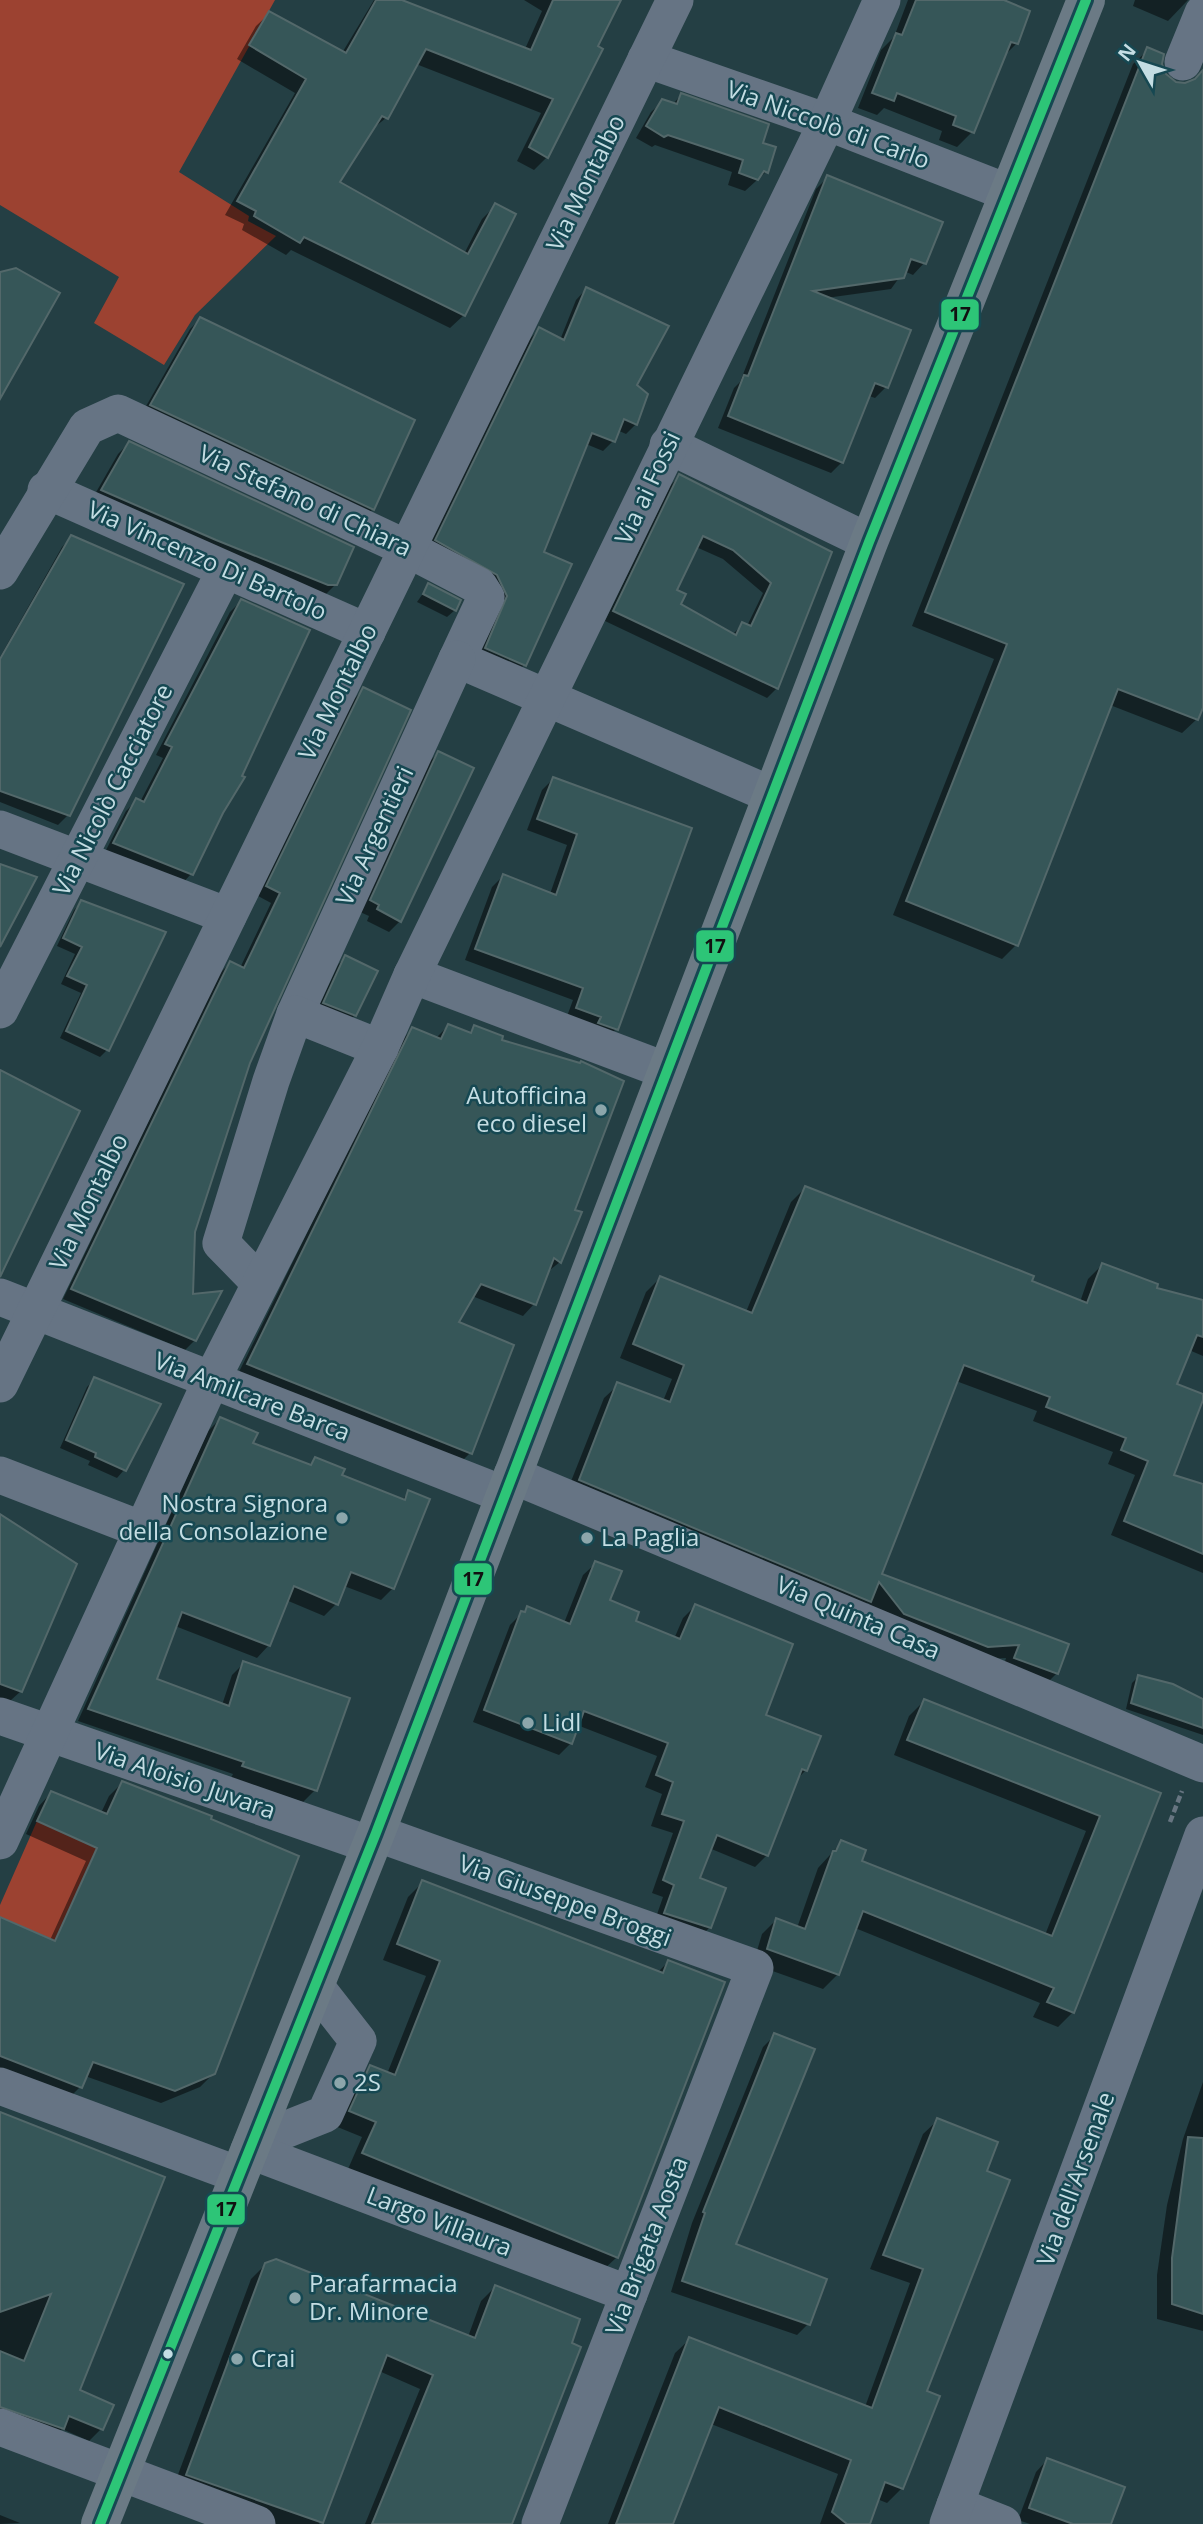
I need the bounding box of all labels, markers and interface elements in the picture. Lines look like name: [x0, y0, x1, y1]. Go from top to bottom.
north arrow: [1105, 28, 1175, 98]
text: N: [1112, 38, 1142, 66]
street label: Via Niccolò di Carlo: [722, 71, 935, 176]
street label: Via Montalbo: [537, 109, 632, 256]
line badge: 17: [940, 298, 980, 331]
text: 17: [949, 301, 971, 327]
street label: Via ai Fossi: [606, 425, 687, 549]
street label: Via Stefano di Chiara: [194, 436, 417, 563]
street label: Via Vincenzo Di Bartolo: [83, 492, 332, 627]
street label: Via Montalbo: [289, 618, 384, 765]
street label: Via Nicolò Cacciatore: [44, 678, 179, 901]
street label: Via Argentieri: [327, 760, 420, 910]
line badge: 17: [695, 929, 735, 963]
text: 17: [704, 933, 726, 959]
place label: Autofficina eco diesel: [466, 1078, 587, 1139]
marker: Autofficina eco diesel: [593, 1102, 609, 1118]
street label: Via Montalbo: [40, 1128, 135, 1275]
street label: Via Amilcare Barca: [150, 1343, 355, 1448]
place label: Nostra Signora della Consolazione: [119, 1486, 328, 1547]
marker: Nostra Signora della Consolazione: [334, 1510, 350, 1526]
place label: La Paglia: [601, 1520, 699, 1553]
marker: La Paglia: [579, 1530, 595, 1546]
line badge: 17: [453, 1562, 493, 1596]
text: 17: [462, 1566, 484, 1592]
street label: Via Quinta Casa: [771, 1567, 946, 1666]
place label: Lidl: [542, 1705, 581, 1738]
marker: Lidl: [520, 1715, 536, 1731]
street label: Via Aloisio Juvara: [91, 1733, 280, 1826]
street label: Via Giuseppe Broggi: [455, 1846, 676, 1953]
place label: 2S: [354, 2065, 381, 2098]
marker: 2S: [332, 2075, 348, 2091]
street label: Via dell'Arsenale: [1028, 2087, 1121, 2270]
street label: Via Brigata Aosta: [596, 2151, 695, 2339]
street label: Largo Villaura: [362, 2178, 517, 2263]
line badge: 17: [206, 2193, 246, 2226]
text: 17: [215, 2196, 237, 2222]
place label: Parafarmacia Dr. Minore: [309, 2266, 458, 2327]
marker: Parafarmacia Dr. Minore: [287, 2290, 303, 2306]
place label: Crai: [251, 2341, 295, 2374]
unlabelled marker: [161, 2347, 175, 2361]
marker: Crai: [229, 2351, 245, 2367]

